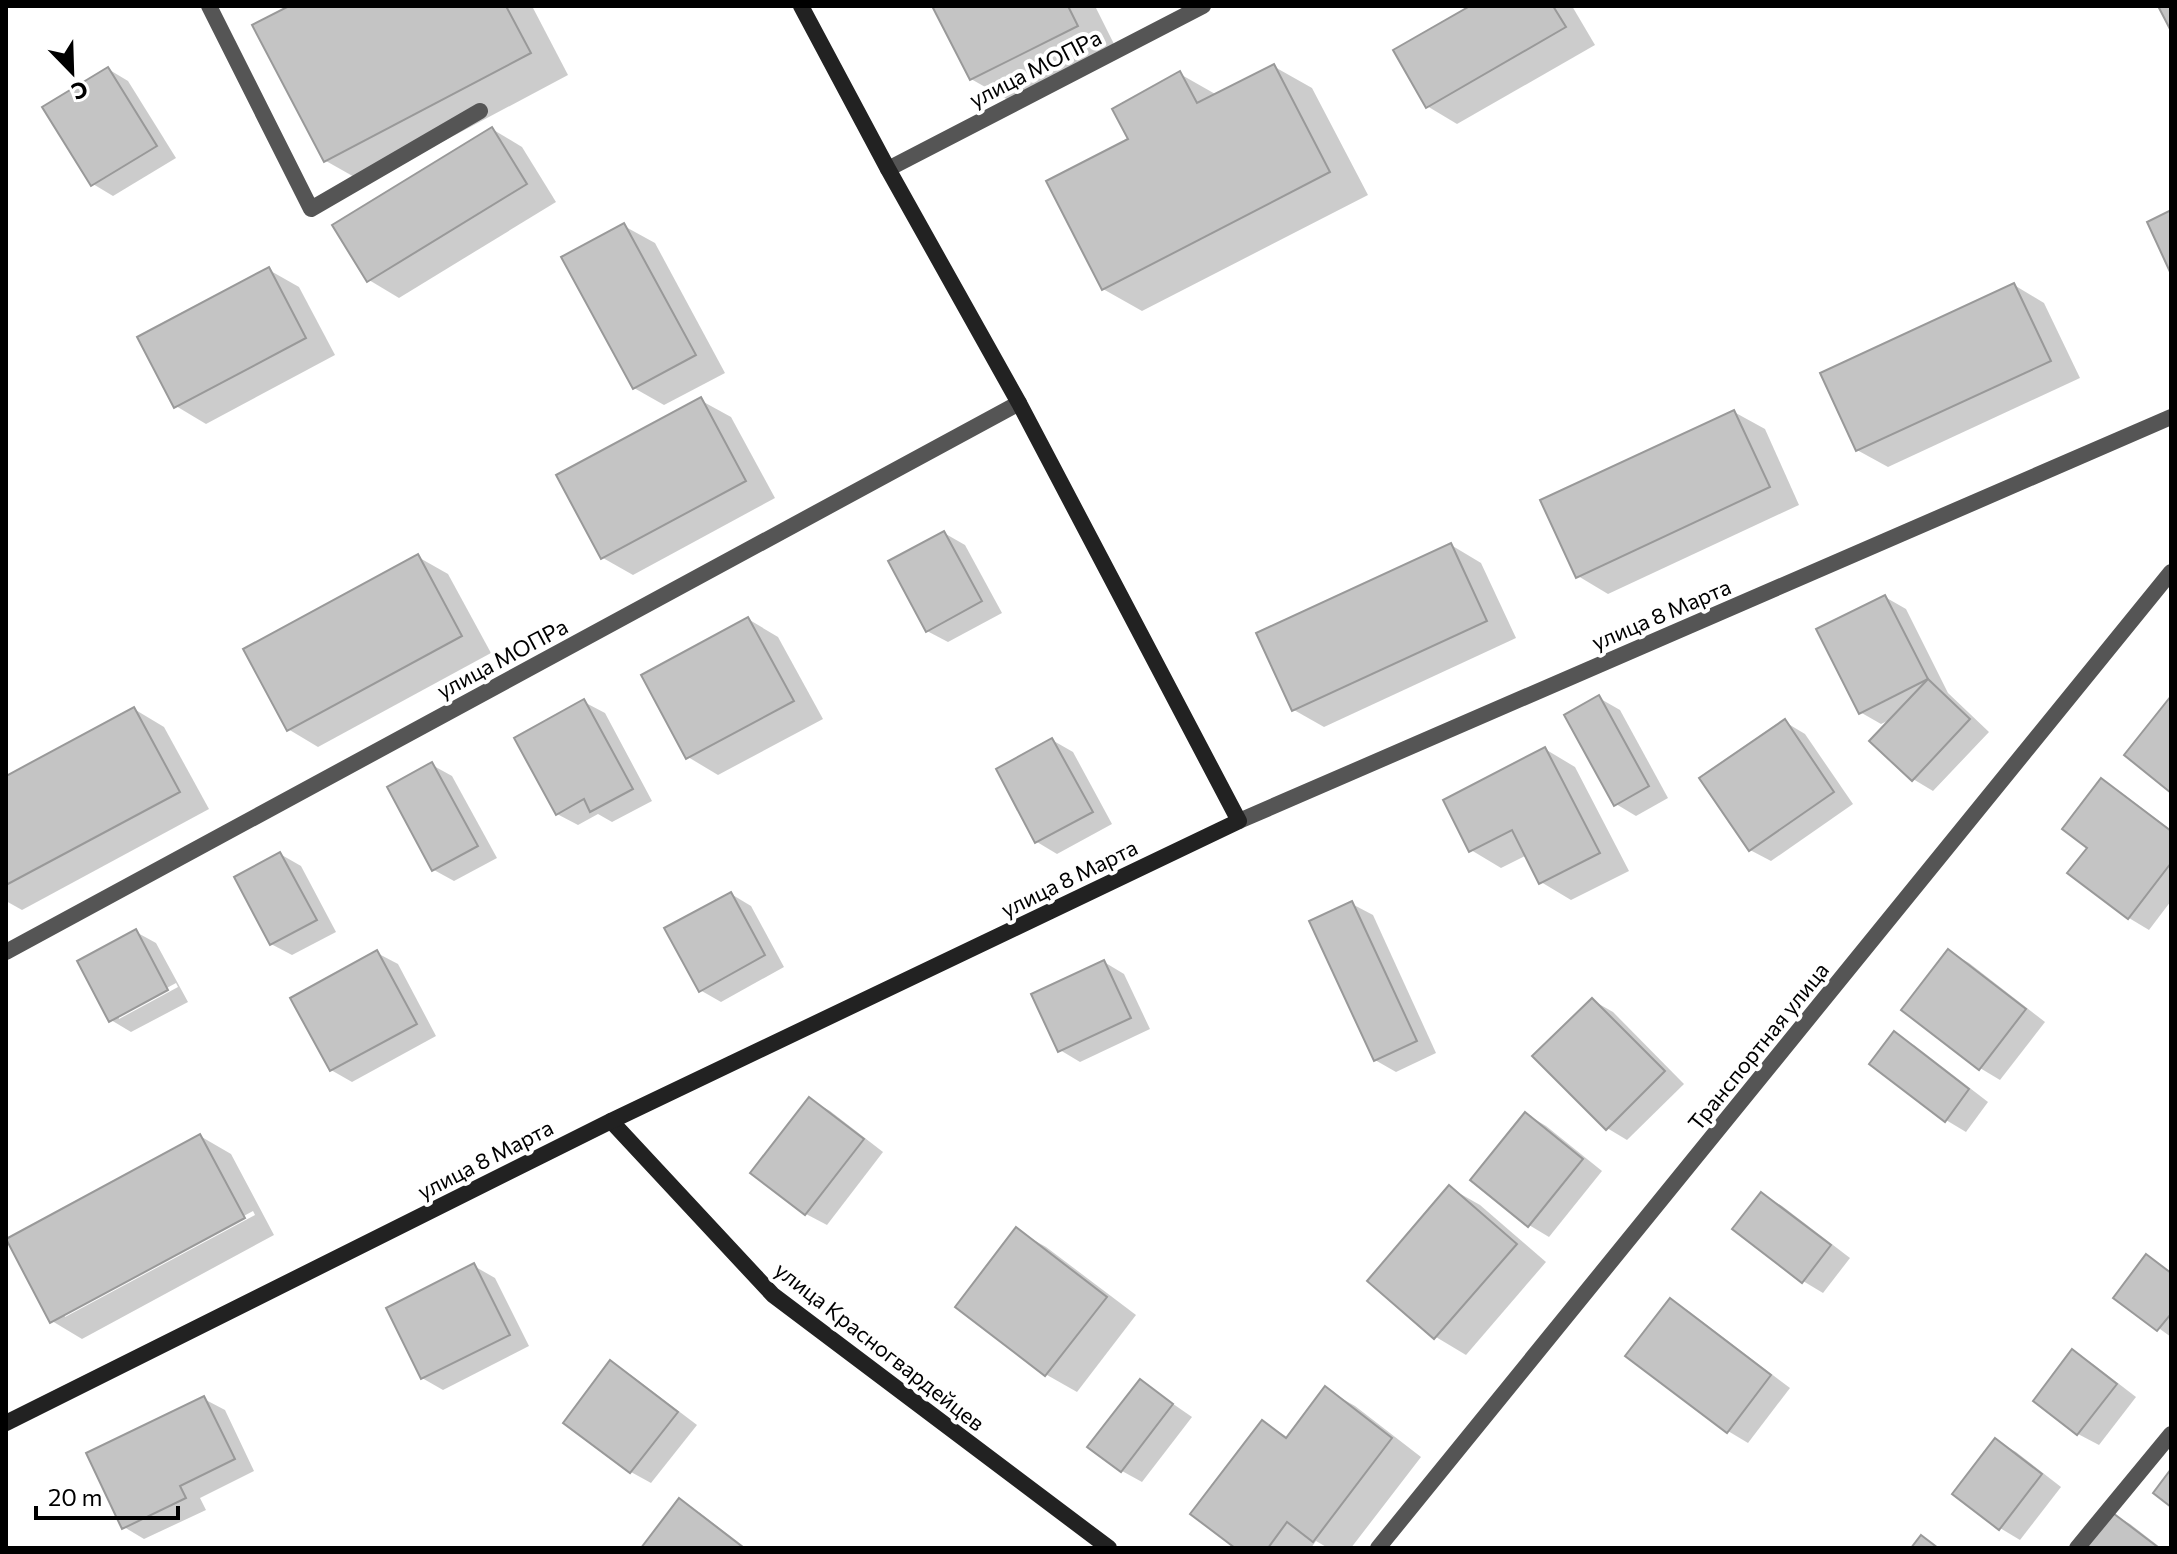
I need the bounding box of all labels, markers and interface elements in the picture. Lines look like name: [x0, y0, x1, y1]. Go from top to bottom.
street label: улица МОПРа: [964, 23, 1106, 113]
north arrow: [32, 32, 112, 112]
text: С: [68, 76, 92, 106]
street label: улица 8 Марта: [1587, 573, 1735, 655]
street label: улица МОПРа: [432, 612, 572, 704]
street label: улица 8 Марта: [996, 833, 1142, 923]
street label: Транспортная улица: [1682, 956, 1834, 1136]
street label: улица 8 Марта: [413, 1113, 557, 1205]
street label: улица Красногвардейцев: [770, 1256, 990, 1436]
scale bar: [36, 1470, 178, 1520]
text: 20 m: [48, 1482, 102, 1511]

